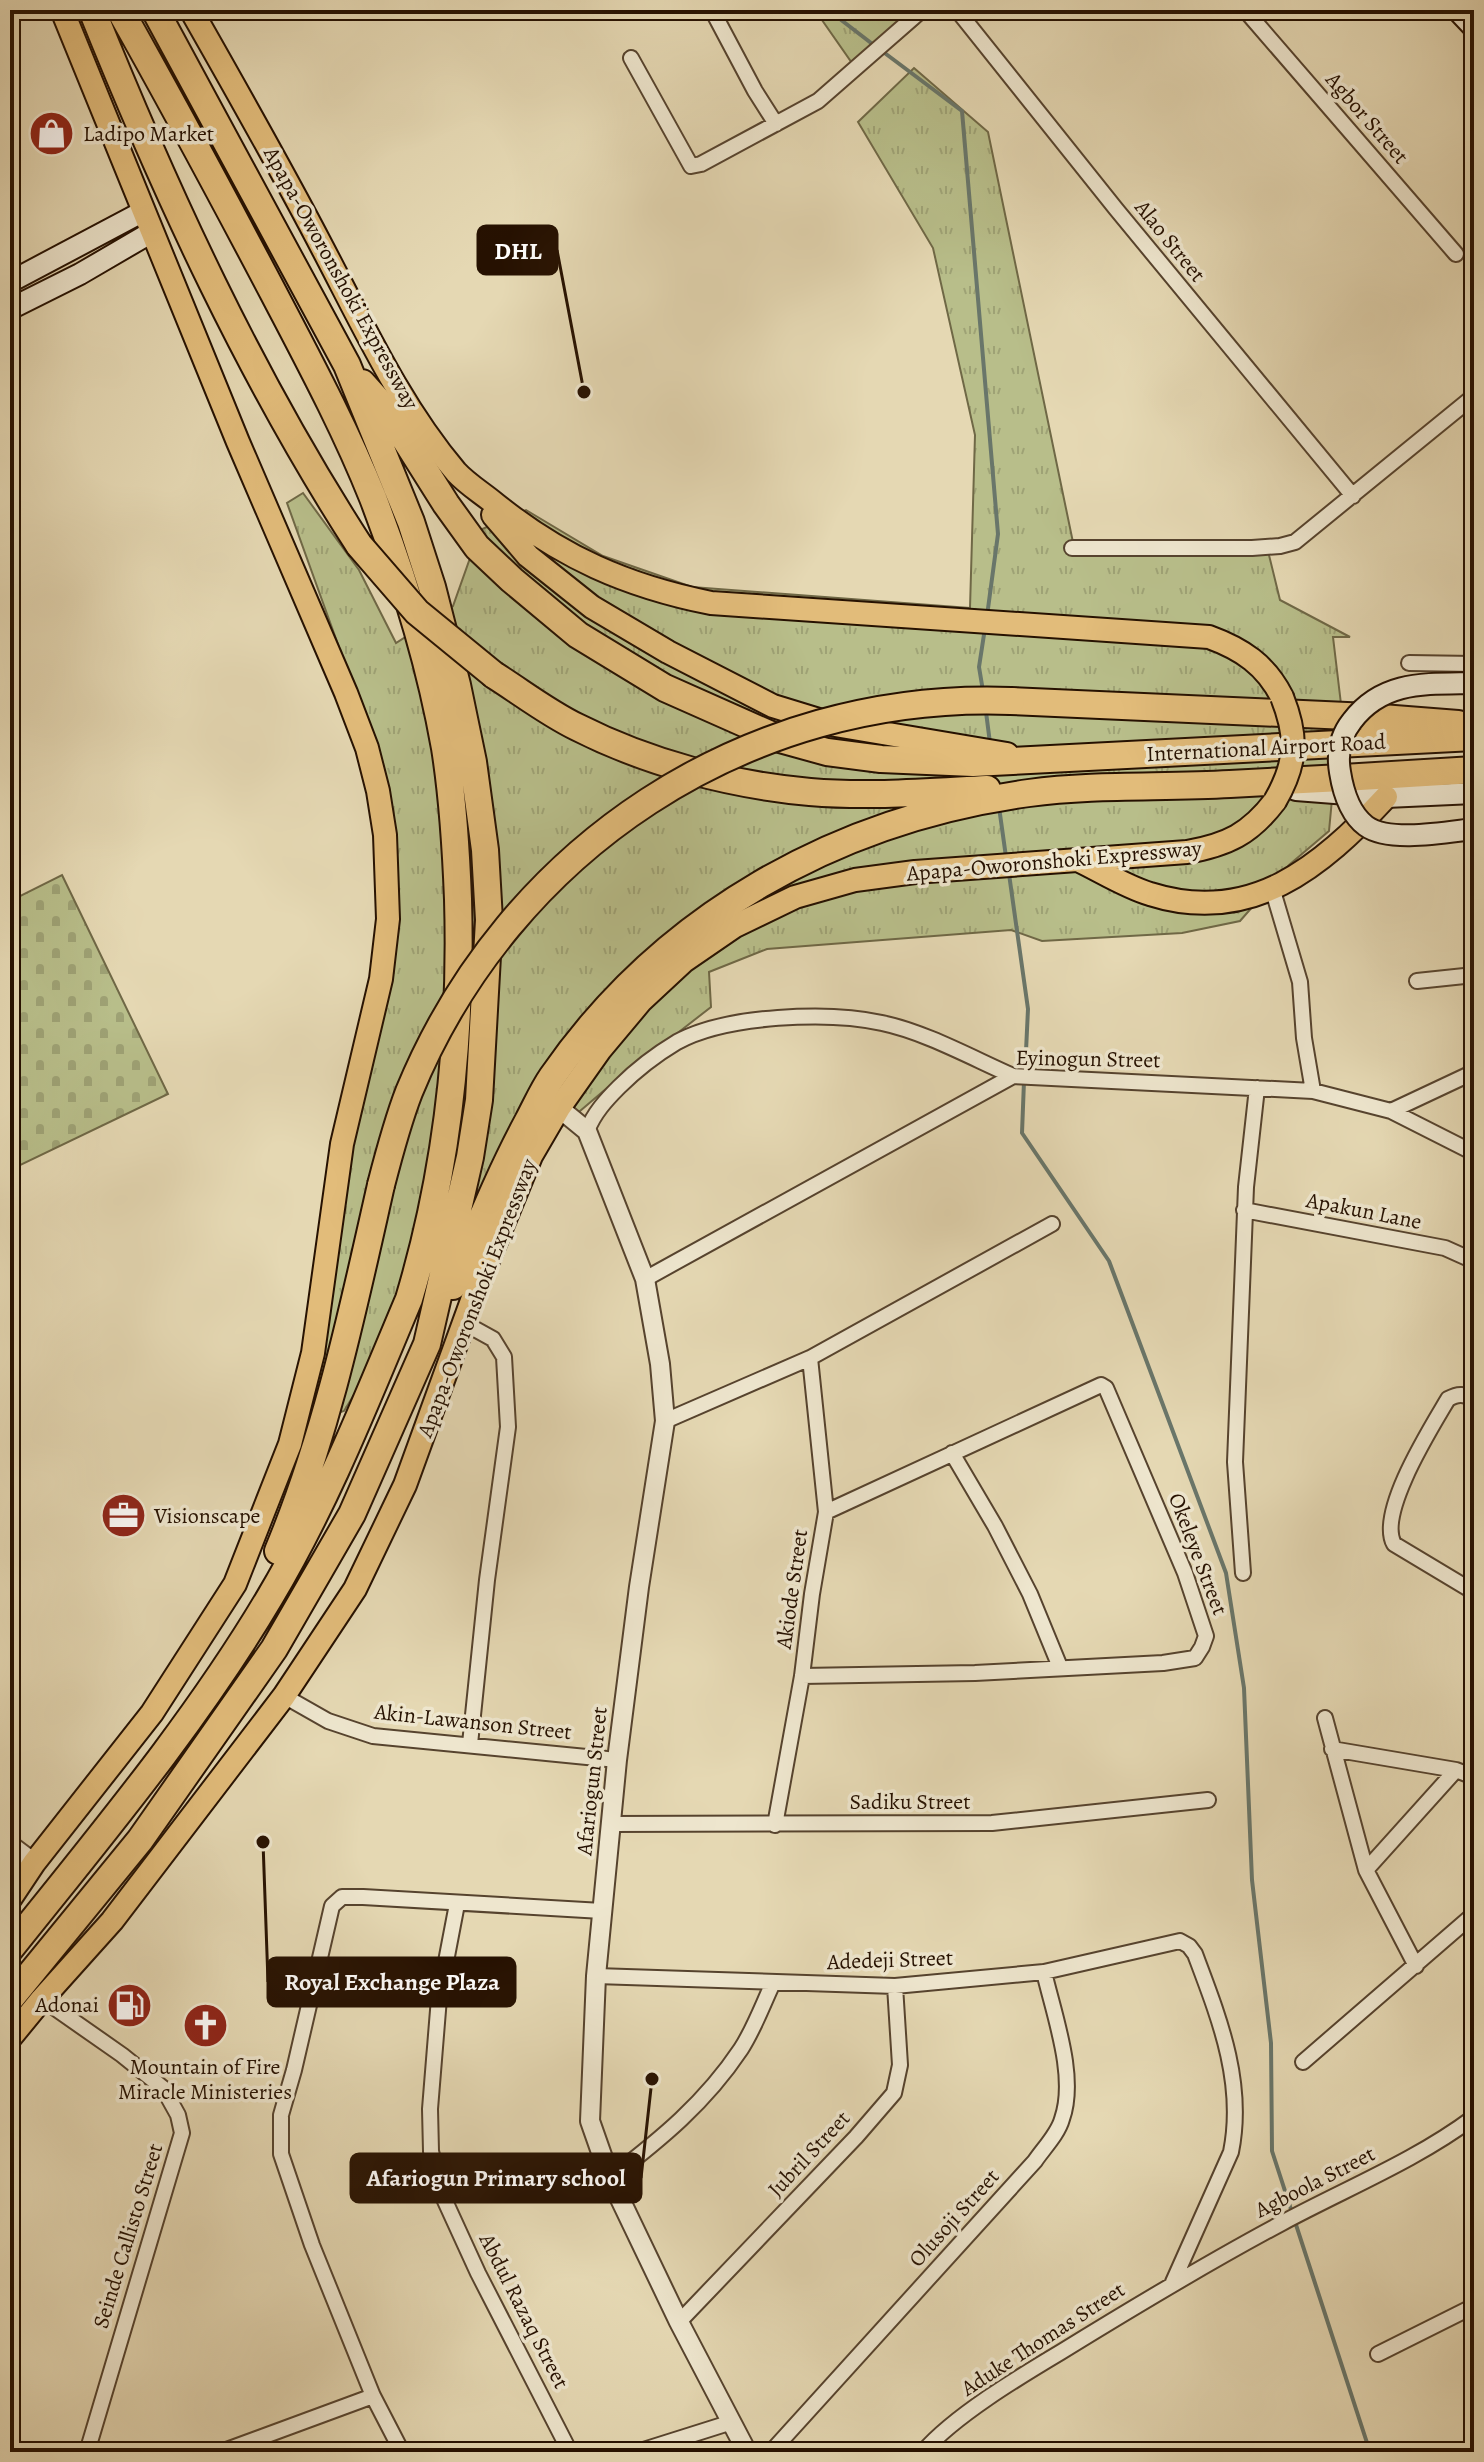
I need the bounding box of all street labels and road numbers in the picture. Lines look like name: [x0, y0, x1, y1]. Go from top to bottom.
street label: Agbor Street: [1318, 65, 1415, 170]
street label: Apapa-Oworonshoki Expressway: [256, 140, 426, 415]
street label: Alao Street: [1127, 193, 1212, 288]
street label: International Airport Road: [1146, 727, 1387, 769]
street label: Apapa-Oworonshoki Expressway: [904, 833, 1203, 889]
street label: Eyinogun Street: [1015, 1043, 1161, 1075]
street label: Apapa-Oworonshoki Expressway: [410, 1154, 544, 1442]
street label: Apakun Lane: [1303, 1185, 1424, 1237]
street label: Okeleye Street: [1161, 1489, 1235, 1619]
street label: Akiode Street: [769, 1527, 815, 1652]
street label: Akin-Lawanson Street: [372, 1697, 573, 1747]
street label: Afariogun Street: [569, 1705, 615, 1858]
street label: Sadiku Street: [850, 1787, 970, 1817]
street label: Adedeji Street: [825, 1943, 954, 1977]
street label: Jubril Street: [761, 2104, 857, 2204]
street label: Agboola Street: [1249, 2139, 1380, 2226]
street label: Seinde Callisto Street: [86, 2140, 170, 2332]
street label: Olusoji Street: [902, 2162, 1006, 2274]
street label: Abdul Razaq Street: [471, 2227, 576, 2394]
street label: Aduke Thomas Street: [955, 2275, 1131, 2404]

